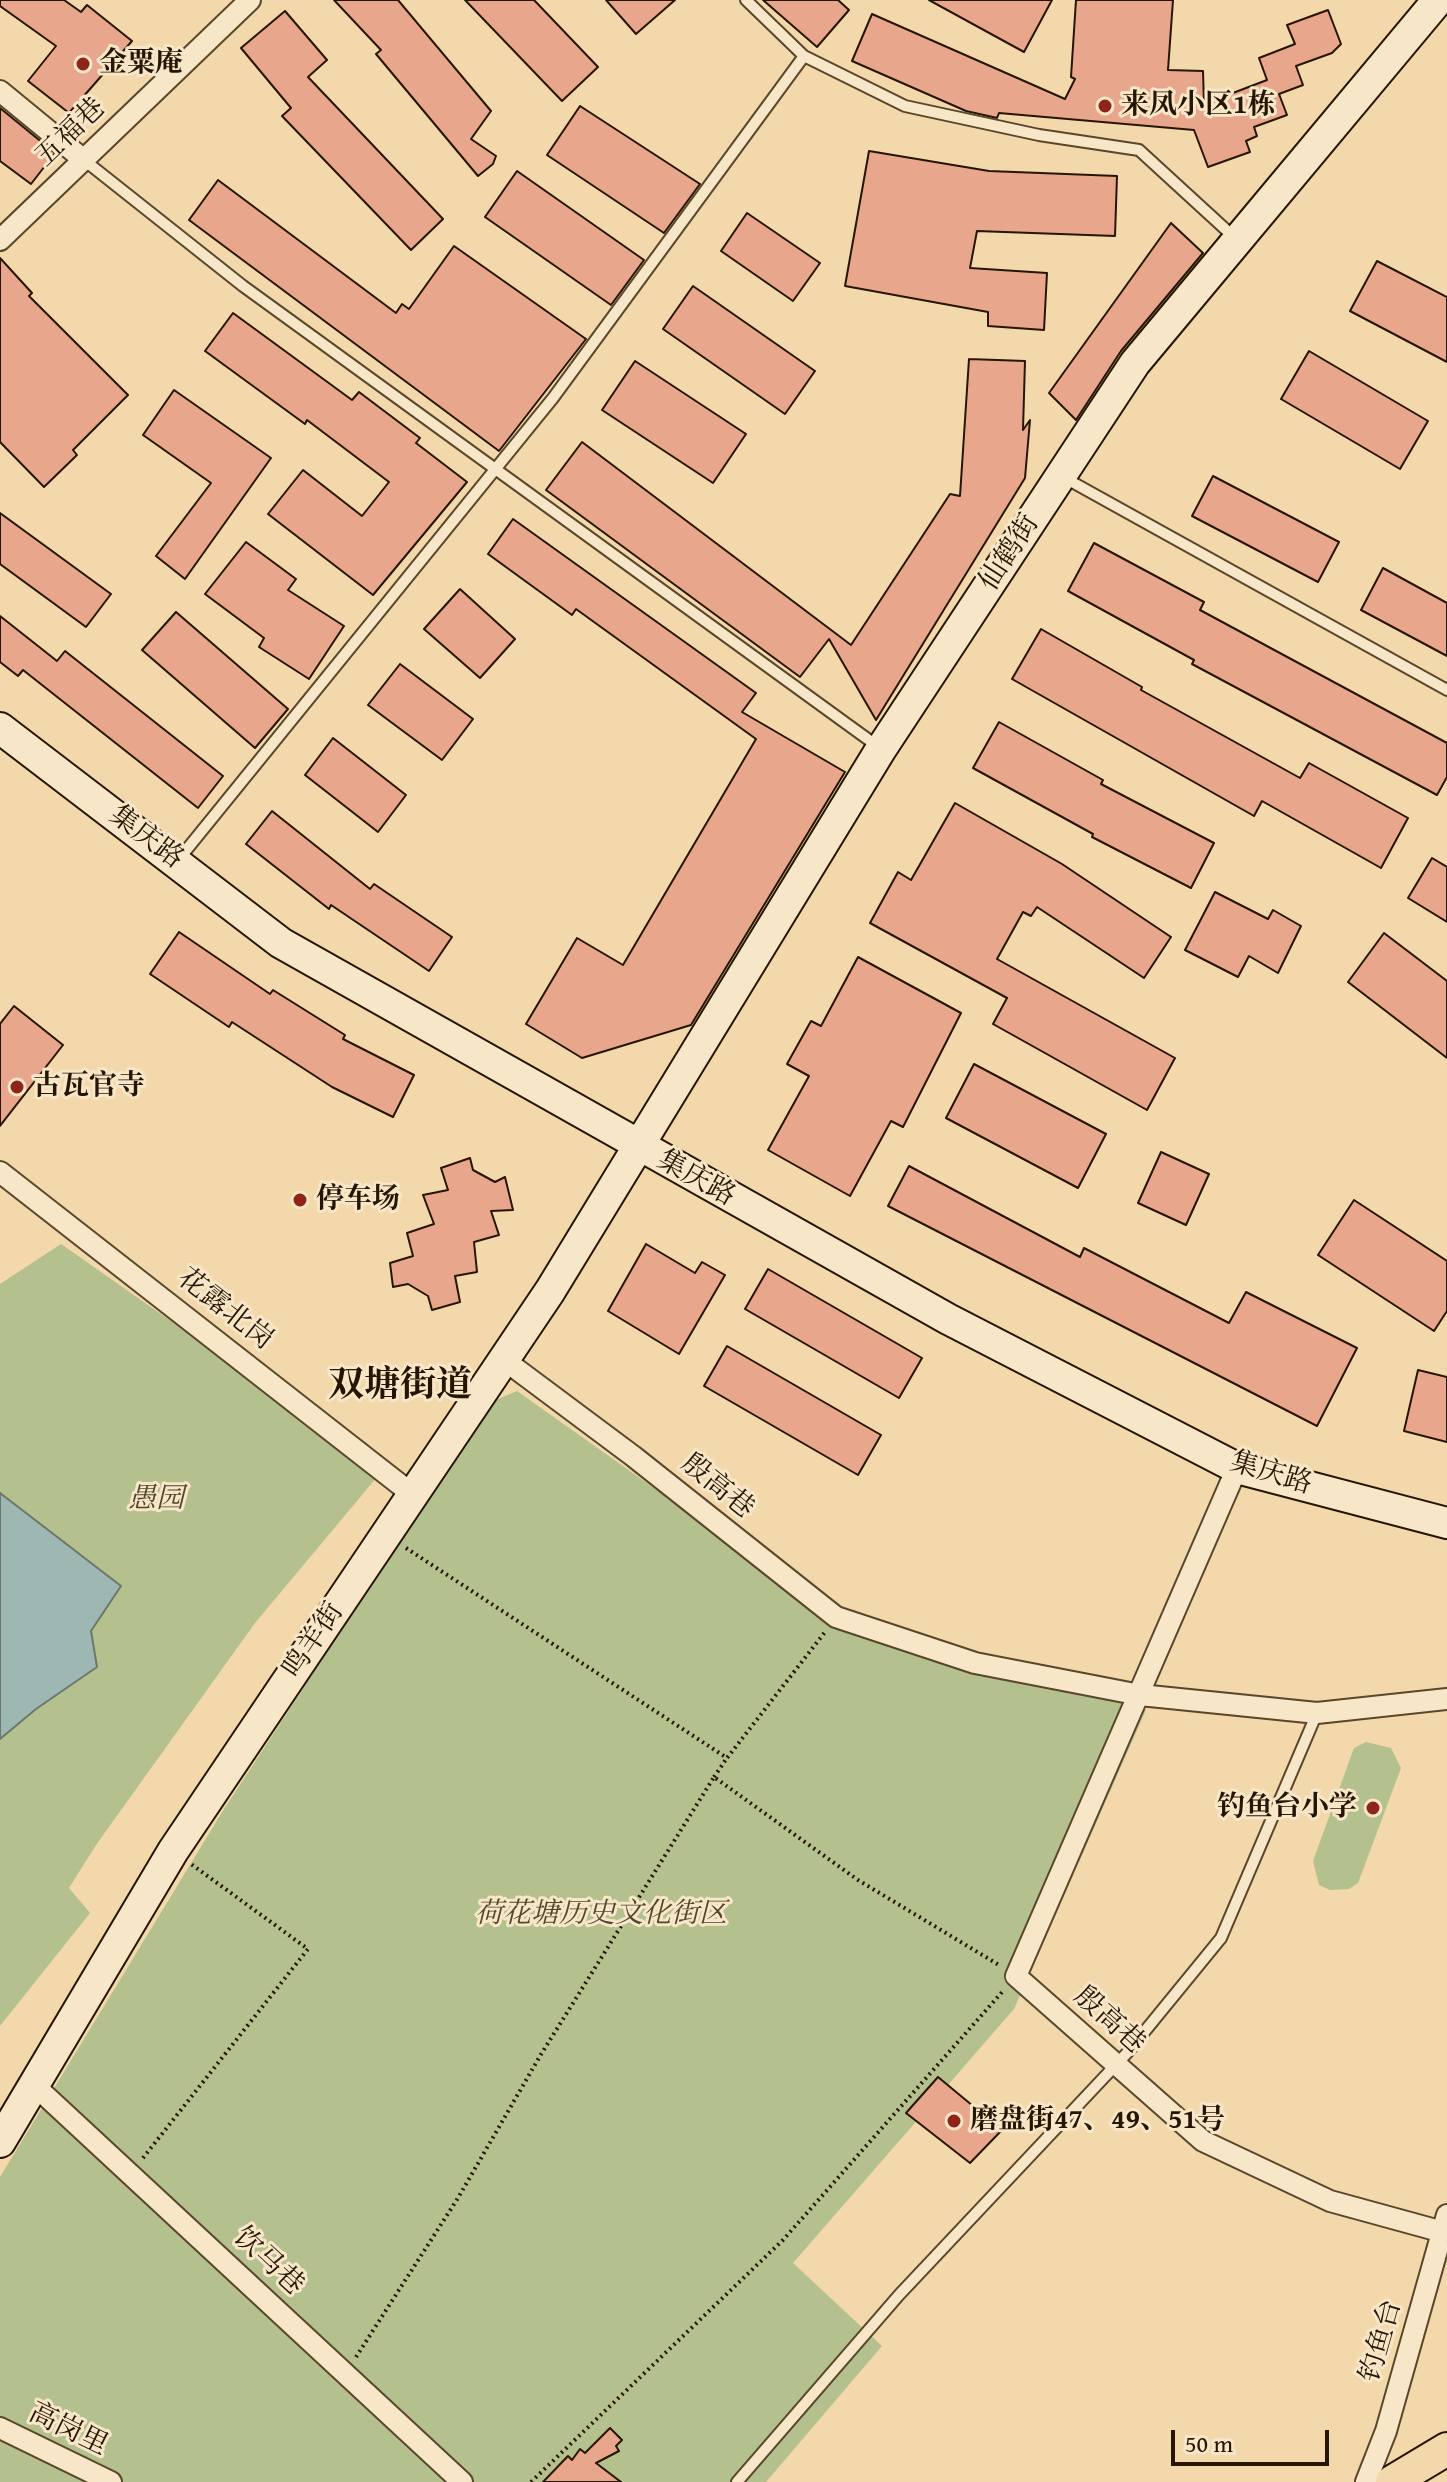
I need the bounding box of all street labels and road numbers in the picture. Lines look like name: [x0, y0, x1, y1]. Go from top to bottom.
street label: 五福巷: [29, 92, 113, 174]
street label: 仙鹤街: [973, 509, 1047, 597]
street label: 集庆路: [102, 799, 190, 877]
street label: 集庆路: [651, 1144, 741, 1214]
street label: 花露北岗: [171, 1262, 279, 1358]
street label: 集庆路: [1226, 1446, 1316, 1502]
street label: 殷高巷: [674, 1448, 760, 1526]
street label: 鸣羊街: [277, 1597, 351, 1685]
street label: 殷高巷: [1067, 1980, 1151, 2062]
street label: 饮马巷: [226, 2221, 310, 2303]
street label: 钓鱼台: [1354, 2296, 1410, 2386]
street label: 高岗里: [23, 2396, 113, 2464]

